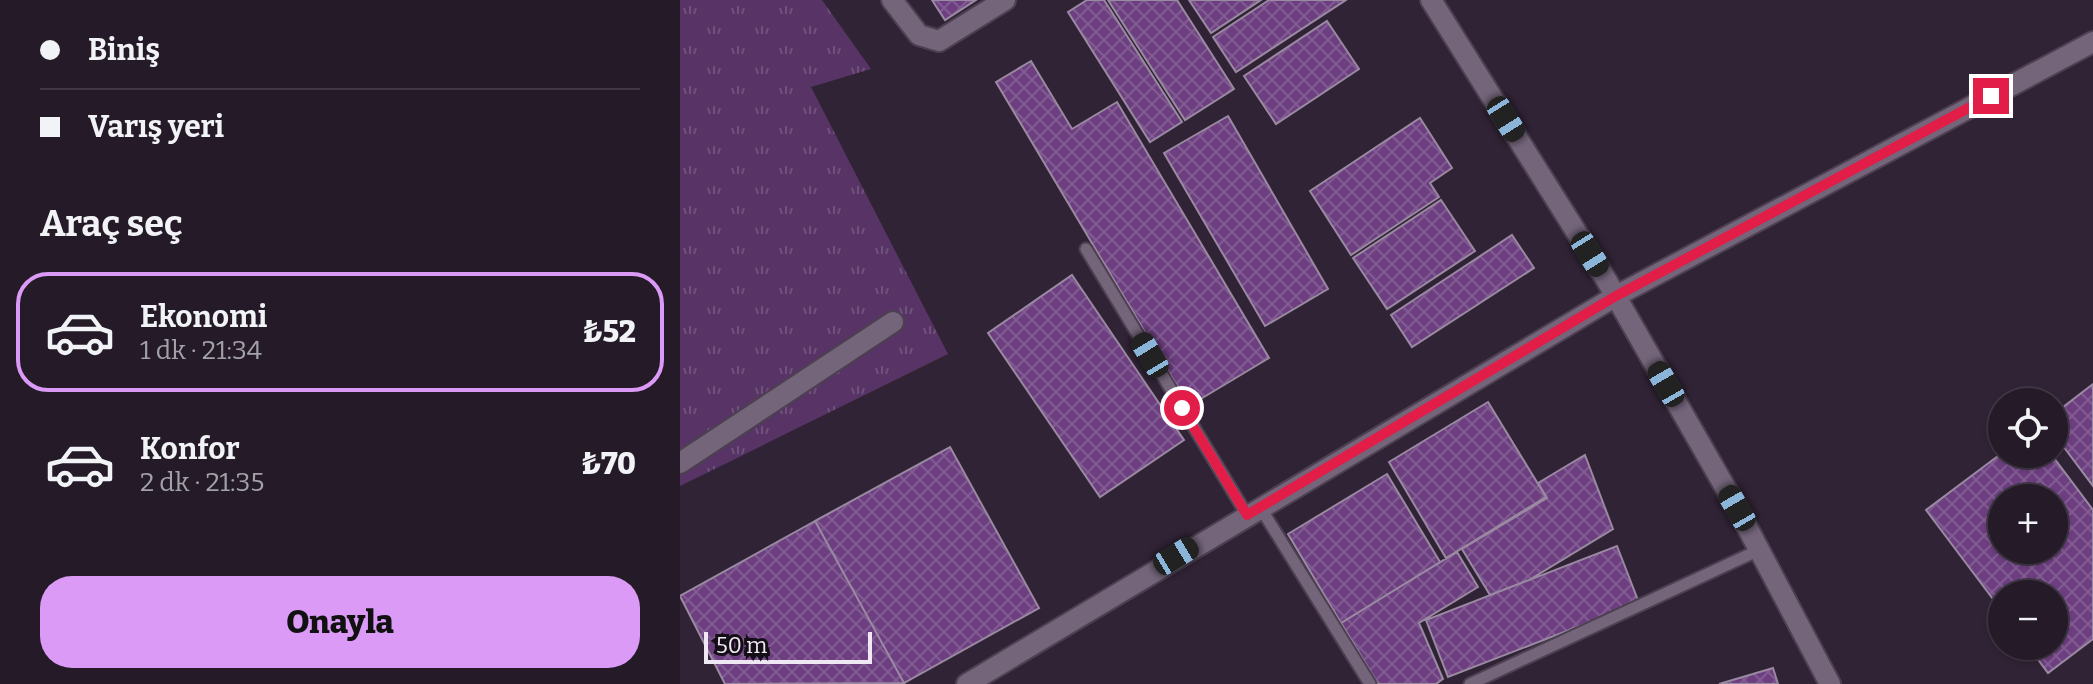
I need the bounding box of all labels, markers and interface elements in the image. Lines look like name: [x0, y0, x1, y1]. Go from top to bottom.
text: Biniş: [88, 32, 160, 68]
route end: [1973, 78, 2009, 114]
car: [1483, 92, 1529, 146]
text: Varış yeri: [88, 109, 224, 145]
text: Araç seç: [40, 202, 183, 246]
car: [1567, 227, 1613, 281]
icon: car: [44, 296, 116, 368]
text: Ekonomi: [140, 299, 267, 335]
text: ₺52: [583, 314, 636, 350]
car: [1127, 328, 1173, 382]
text: 1 dk · 21:34: [140, 335, 262, 366]
car: [1644, 357, 1688, 411]
map controls: [1988, 388, 2068, 660]
button: locate: [1988, 388, 2068, 468]
route start: [1164, 390, 1200, 426]
icon: car: [44, 428, 116, 500]
text: Konfor: [140, 431, 240, 467]
text: ₺70: [581, 446, 636, 482]
text: 2 dk · 21:35: [140, 467, 264, 498]
car: [1715, 481, 1759, 535]
button: +: [1988, 484, 2068, 564]
car: [1149, 533, 1203, 579]
button: Onayla: [40, 576, 640, 668]
button: −: [1988, 580, 2068, 660]
scale bar: [704, 628, 872, 664]
text: 50 m: [716, 632, 767, 659]

